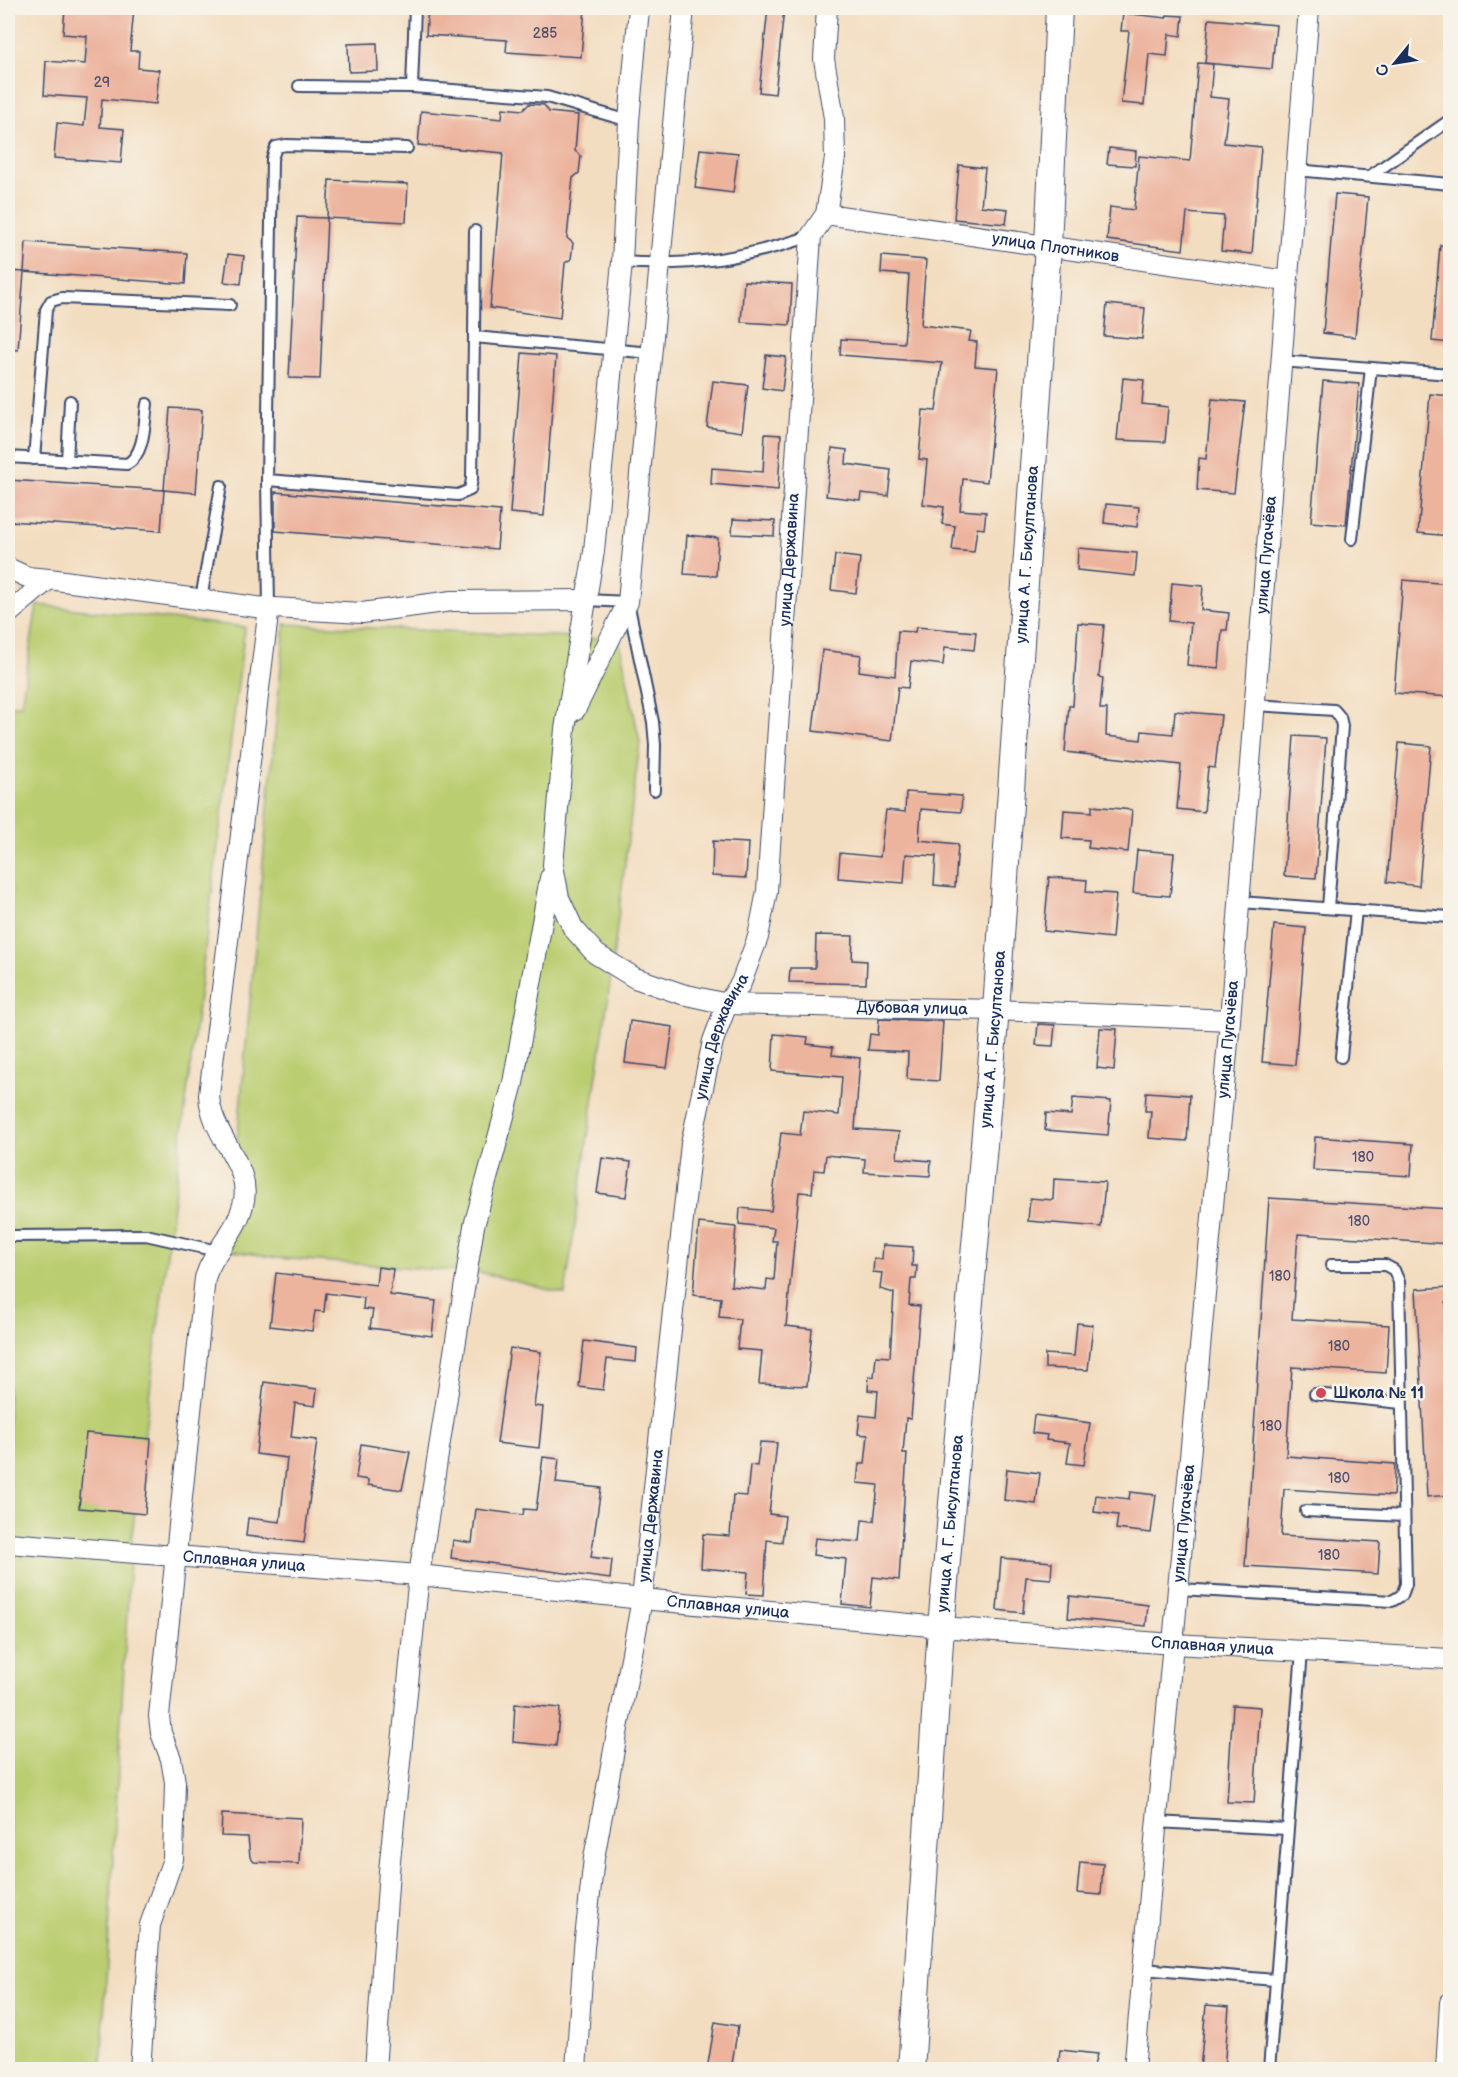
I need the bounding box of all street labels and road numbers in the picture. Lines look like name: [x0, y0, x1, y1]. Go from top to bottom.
street label: улица Плотников: [991, 229, 1121, 266]
street label: улица А. Г. Бисултанова: [1011, 464, 1043, 644]
street label: улица Державина: [775, 492, 803, 627]
street label: улица Пугачёва: [1252, 495, 1280, 615]
street label: улица А. Г. Бисултанова: [976, 949, 1010, 1129]
street label: улица Державина: [691, 971, 753, 1102]
street label: улица Пугачёва: [1213, 979, 1243, 1099]
street label: Дубовая улица: [856, 997, 969, 1019]
street label: улица А. Г. Бисултанова: [933, 1433, 968, 1613]
street label: улица Державина: [634, 1448, 668, 1583]
street label: улица Пугачёва: [1169, 1463, 1199, 1583]
street label: Сплавная улица: [182, 1547, 307, 1576]
street label: Сплавная улица: [666, 1592, 791, 1622]
street label: Сплавная улица: [1150, 1633, 1275, 1659]

